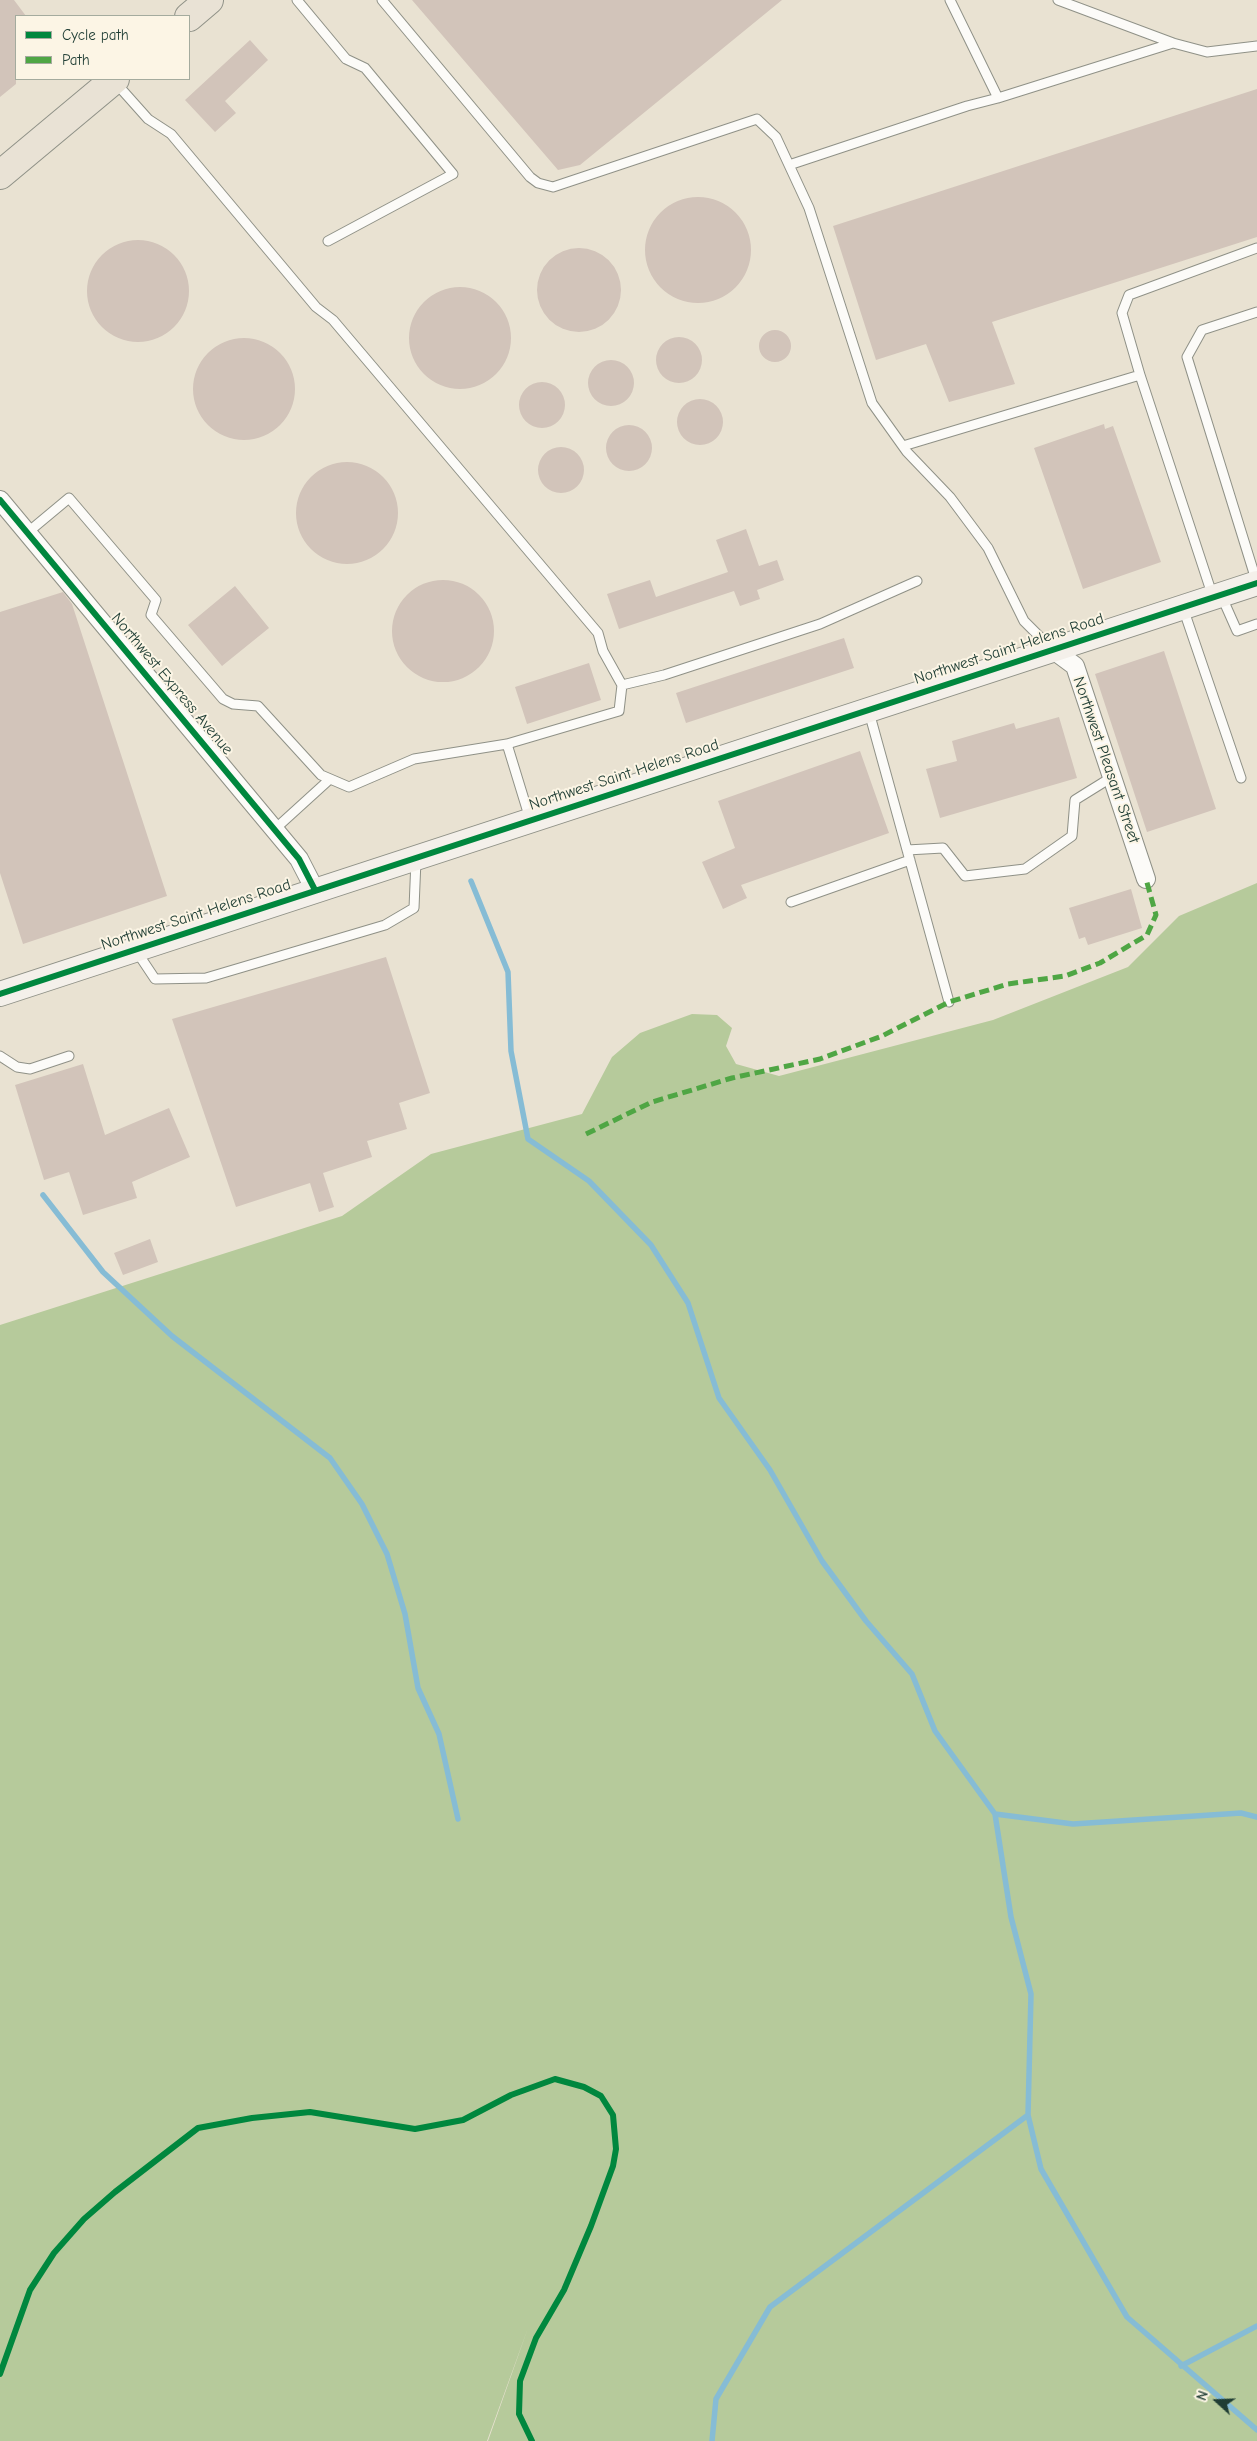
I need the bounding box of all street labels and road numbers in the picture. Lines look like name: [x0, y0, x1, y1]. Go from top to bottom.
street label: Northwest Express Avenue: [107, 609, 237, 759]
street label: Northwest Saint Helens Road: [912, 609, 1106, 689]
street label: Northwest Pleasant Street: [1068, 674, 1144, 846]
street label: Northwest Saint Helens Road: [527, 735, 721, 815]
street label: Northwest Saint Helens Road: [99, 875, 293, 955]

